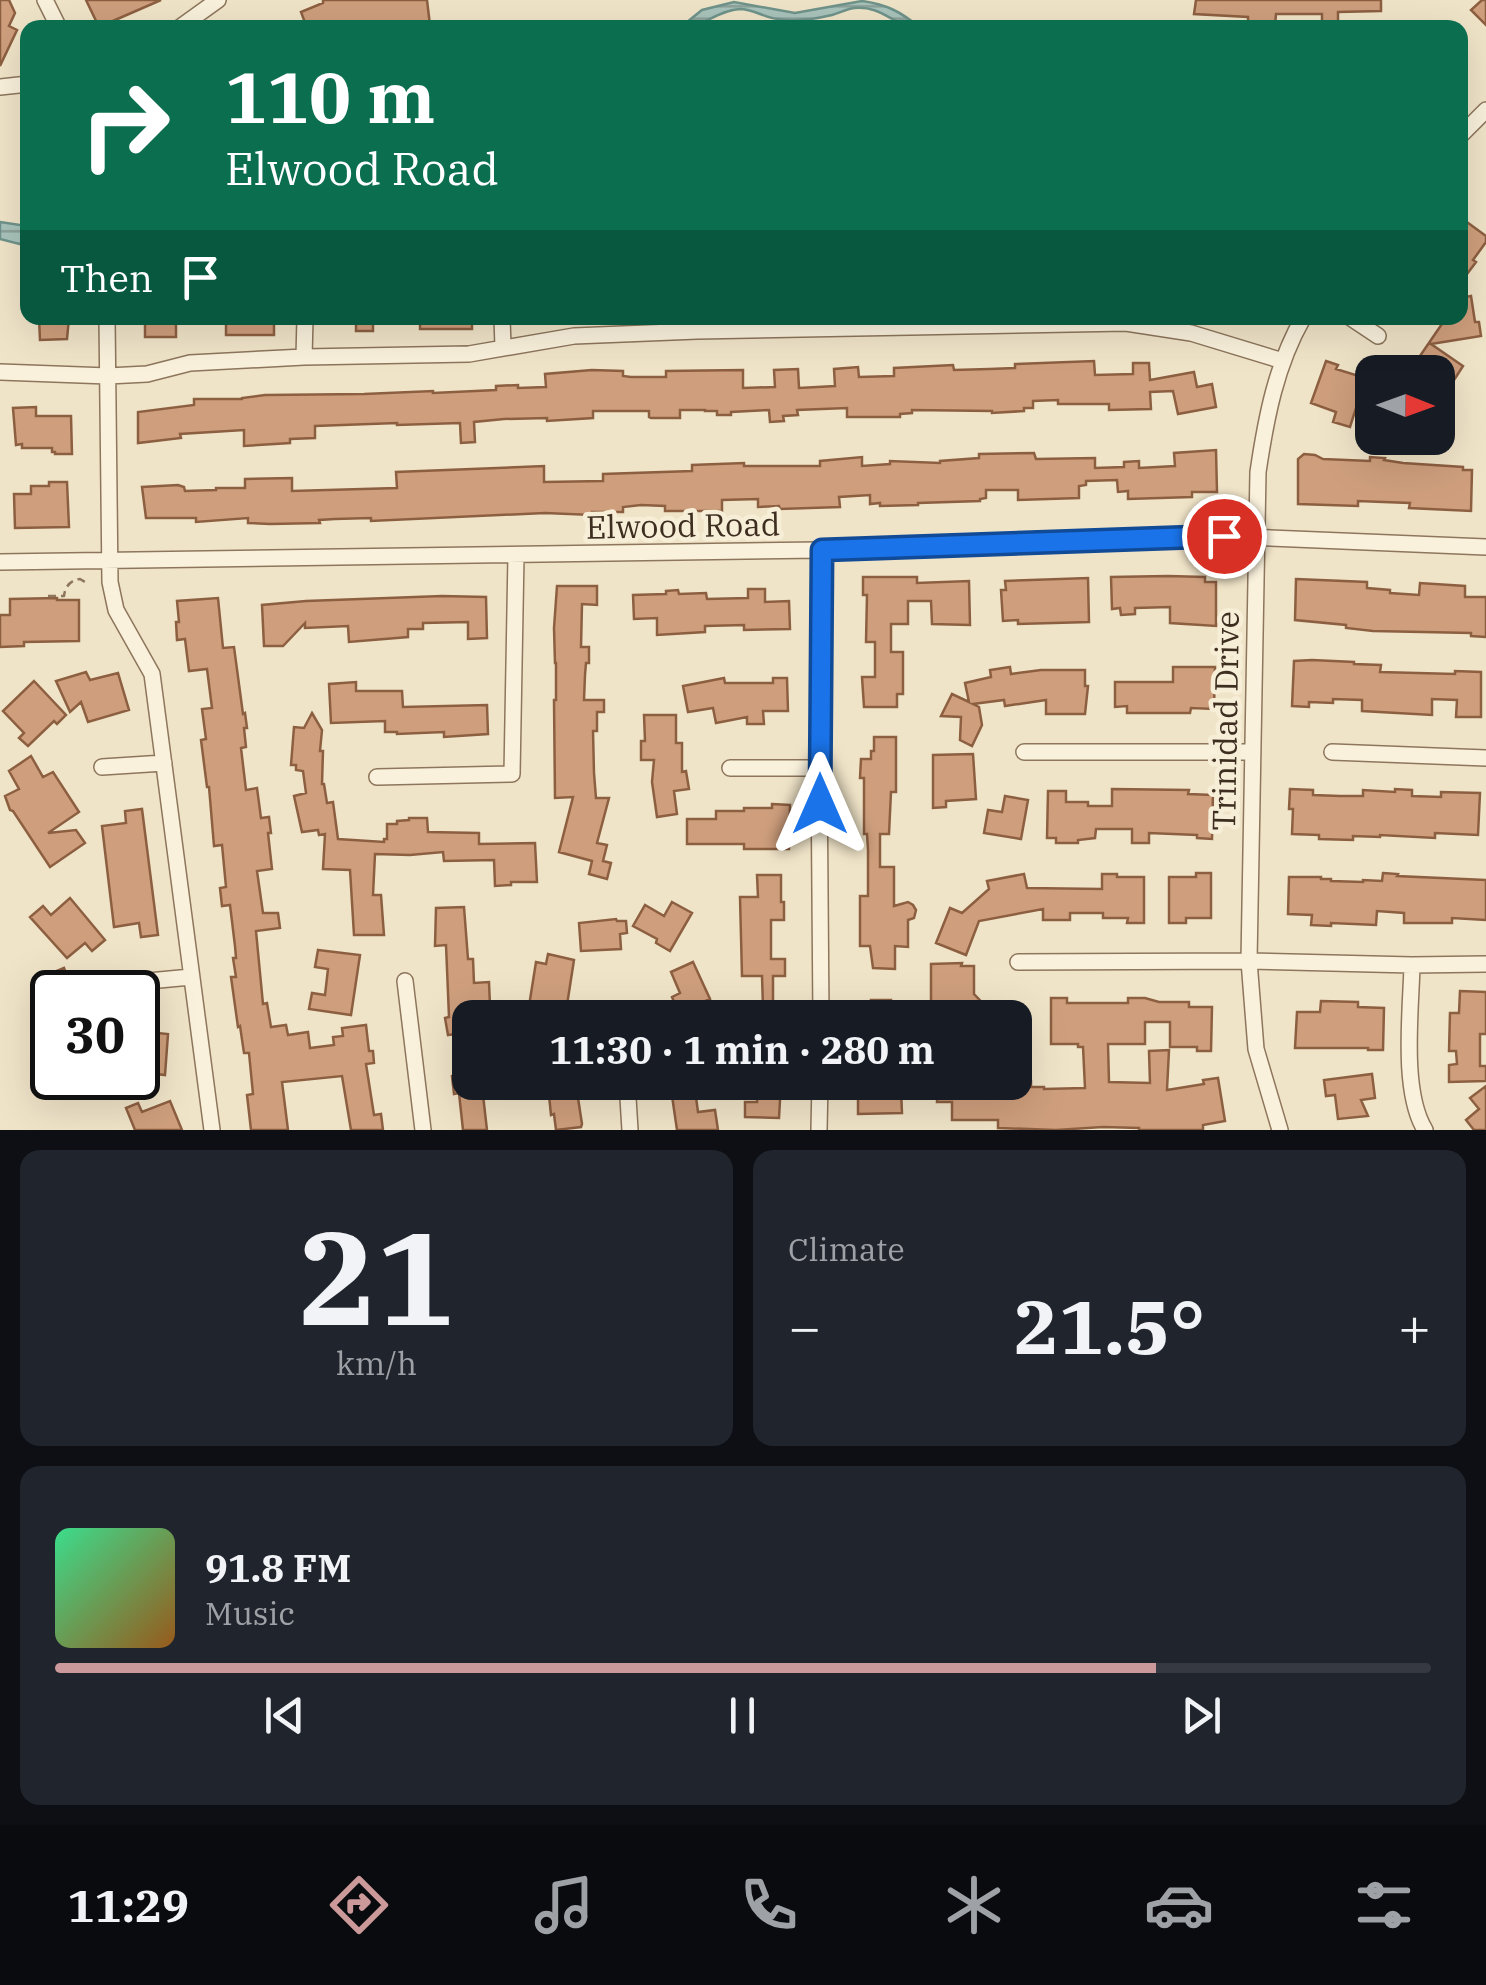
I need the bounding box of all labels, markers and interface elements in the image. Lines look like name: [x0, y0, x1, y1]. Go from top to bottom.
text: 110 m: [225, 51, 435, 142]
icon: right: [60, 60, 190, 190]
text: Elwood Road: [225, 139, 499, 197]
icon: arrive: [173, 250, 228, 305]
text: Then: [60, 253, 153, 302]
north arrow: [1355, 355, 1455, 455]
map controls: [1355, 355, 1455, 455]
pin: [1182, 494, 1267, 579]
street label: Elwood Road: [585, 502, 781, 548]
icon: arrive: [1197, 509, 1252, 564]
street label: Trinidad Drive: [1202, 611, 1248, 831]
position arrow: [768, 752, 872, 856]
speed limit sign: 30: [30, 970, 160, 1100]
text: 11:30 · 1 min · 280 m: [549, 1025, 935, 1074]
text: 21: [298, 1192, 455, 1361]
text: Climate: [788, 1228, 905, 1270]
text: 21.5°: [1014, 1277, 1205, 1375]
text: −: [788, 1291, 821, 1362]
text: +: [1398, 1291, 1431, 1362]
text: km/h: [336, 1342, 417, 1384]
text: 91.8 FM: [205, 1543, 351, 1592]
text: Music: [205, 1592, 295, 1634]
icon: previous: [257, 1688, 312, 1743]
icon: pause: [715, 1688, 770, 1743]
icon: next: [1174, 1688, 1229, 1743]
icon: directions: [324, 1870, 394, 1940]
icon: music: [529, 1870, 599, 1940]
icon: phone: [734, 1870, 804, 1940]
icon: climate: [939, 1870, 1009, 1940]
icon: car: [1144, 1870, 1214, 1940]
icon: filters: [1349, 1870, 1419, 1940]
text: 11:29: [67, 1876, 189, 1934]

